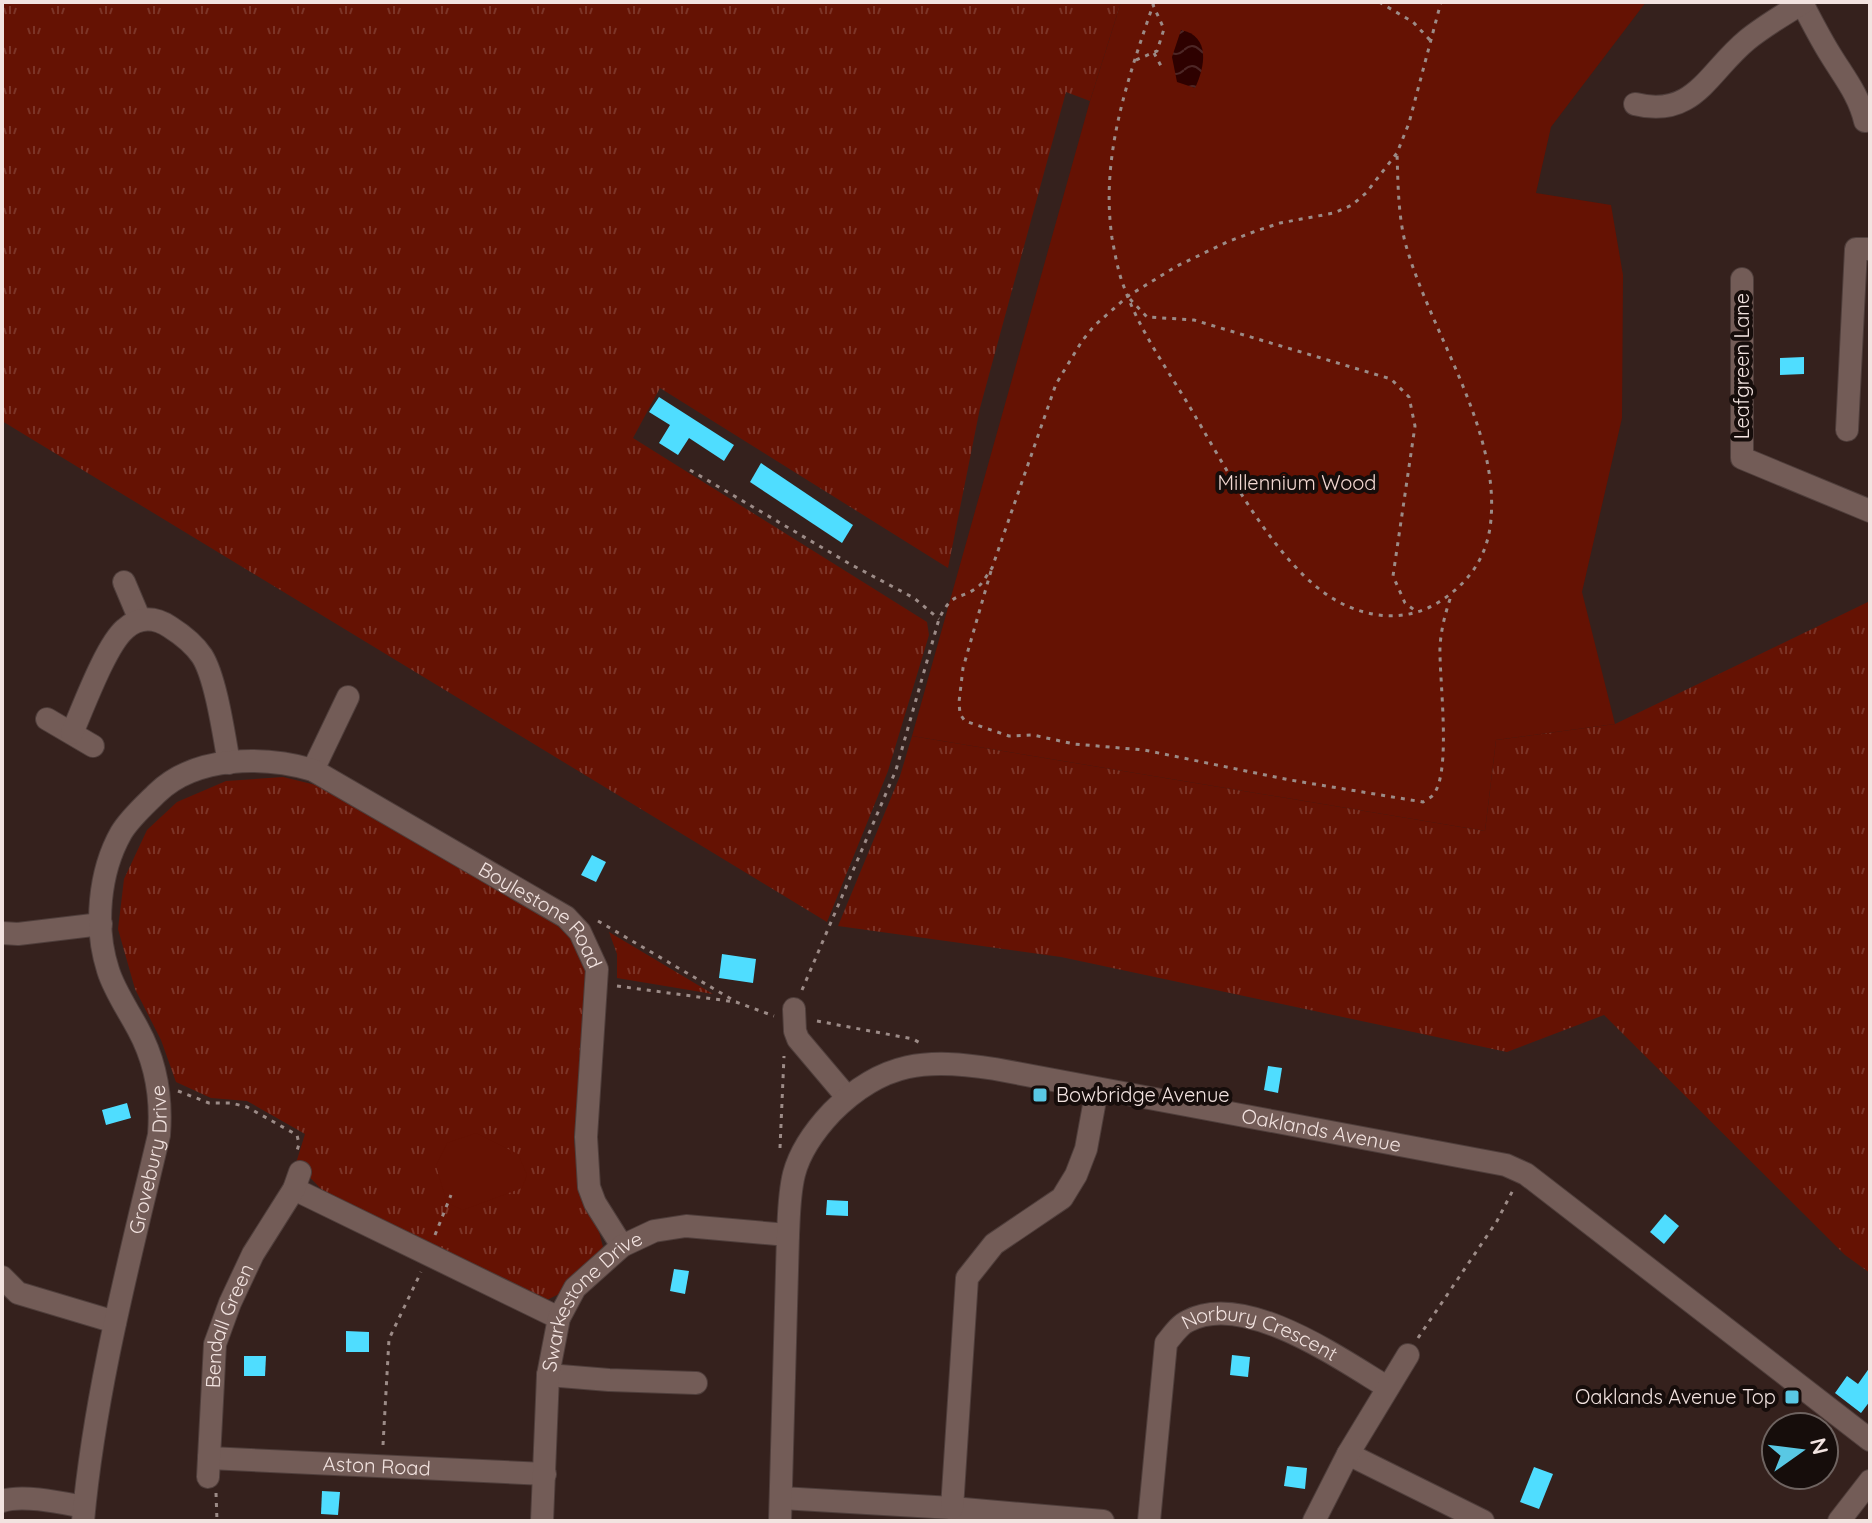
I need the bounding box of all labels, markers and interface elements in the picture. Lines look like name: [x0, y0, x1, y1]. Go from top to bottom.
street label: Leafgreen Lane: [1729, 293, 1754, 439]
park label: Millennium Wood: [1218, 470, 1376, 495]
street label: Boylestone Road: [474, 856, 608, 972]
place label: Bowbridge Avenue: [1056, 1082, 1230, 1107]
street label: Grovebury Drive: [123, 1084, 172, 1236]
marker: Bowbridge Avenue: [1031, 1086, 1049, 1104]
street label: Oaklands Avenue: [1240, 1103, 1403, 1157]
street label: Swarkestone Drive: [536, 1225, 646, 1374]
street label: Bendall Green: [200, 1259, 259, 1389]
street label: Norbury Crescent: [1177, 1300, 1343, 1366]
place label: Oaklands Avenue Top: [1575, 1384, 1776, 1409]
marker: Oaklands Avenue Top: [1783, 1388, 1801, 1406]
north arrow: [1760, 1411, 1840, 1491]
text: N: [1804, 1435, 1835, 1457]
street label: Aston Road: [322, 1450, 431, 1481]

